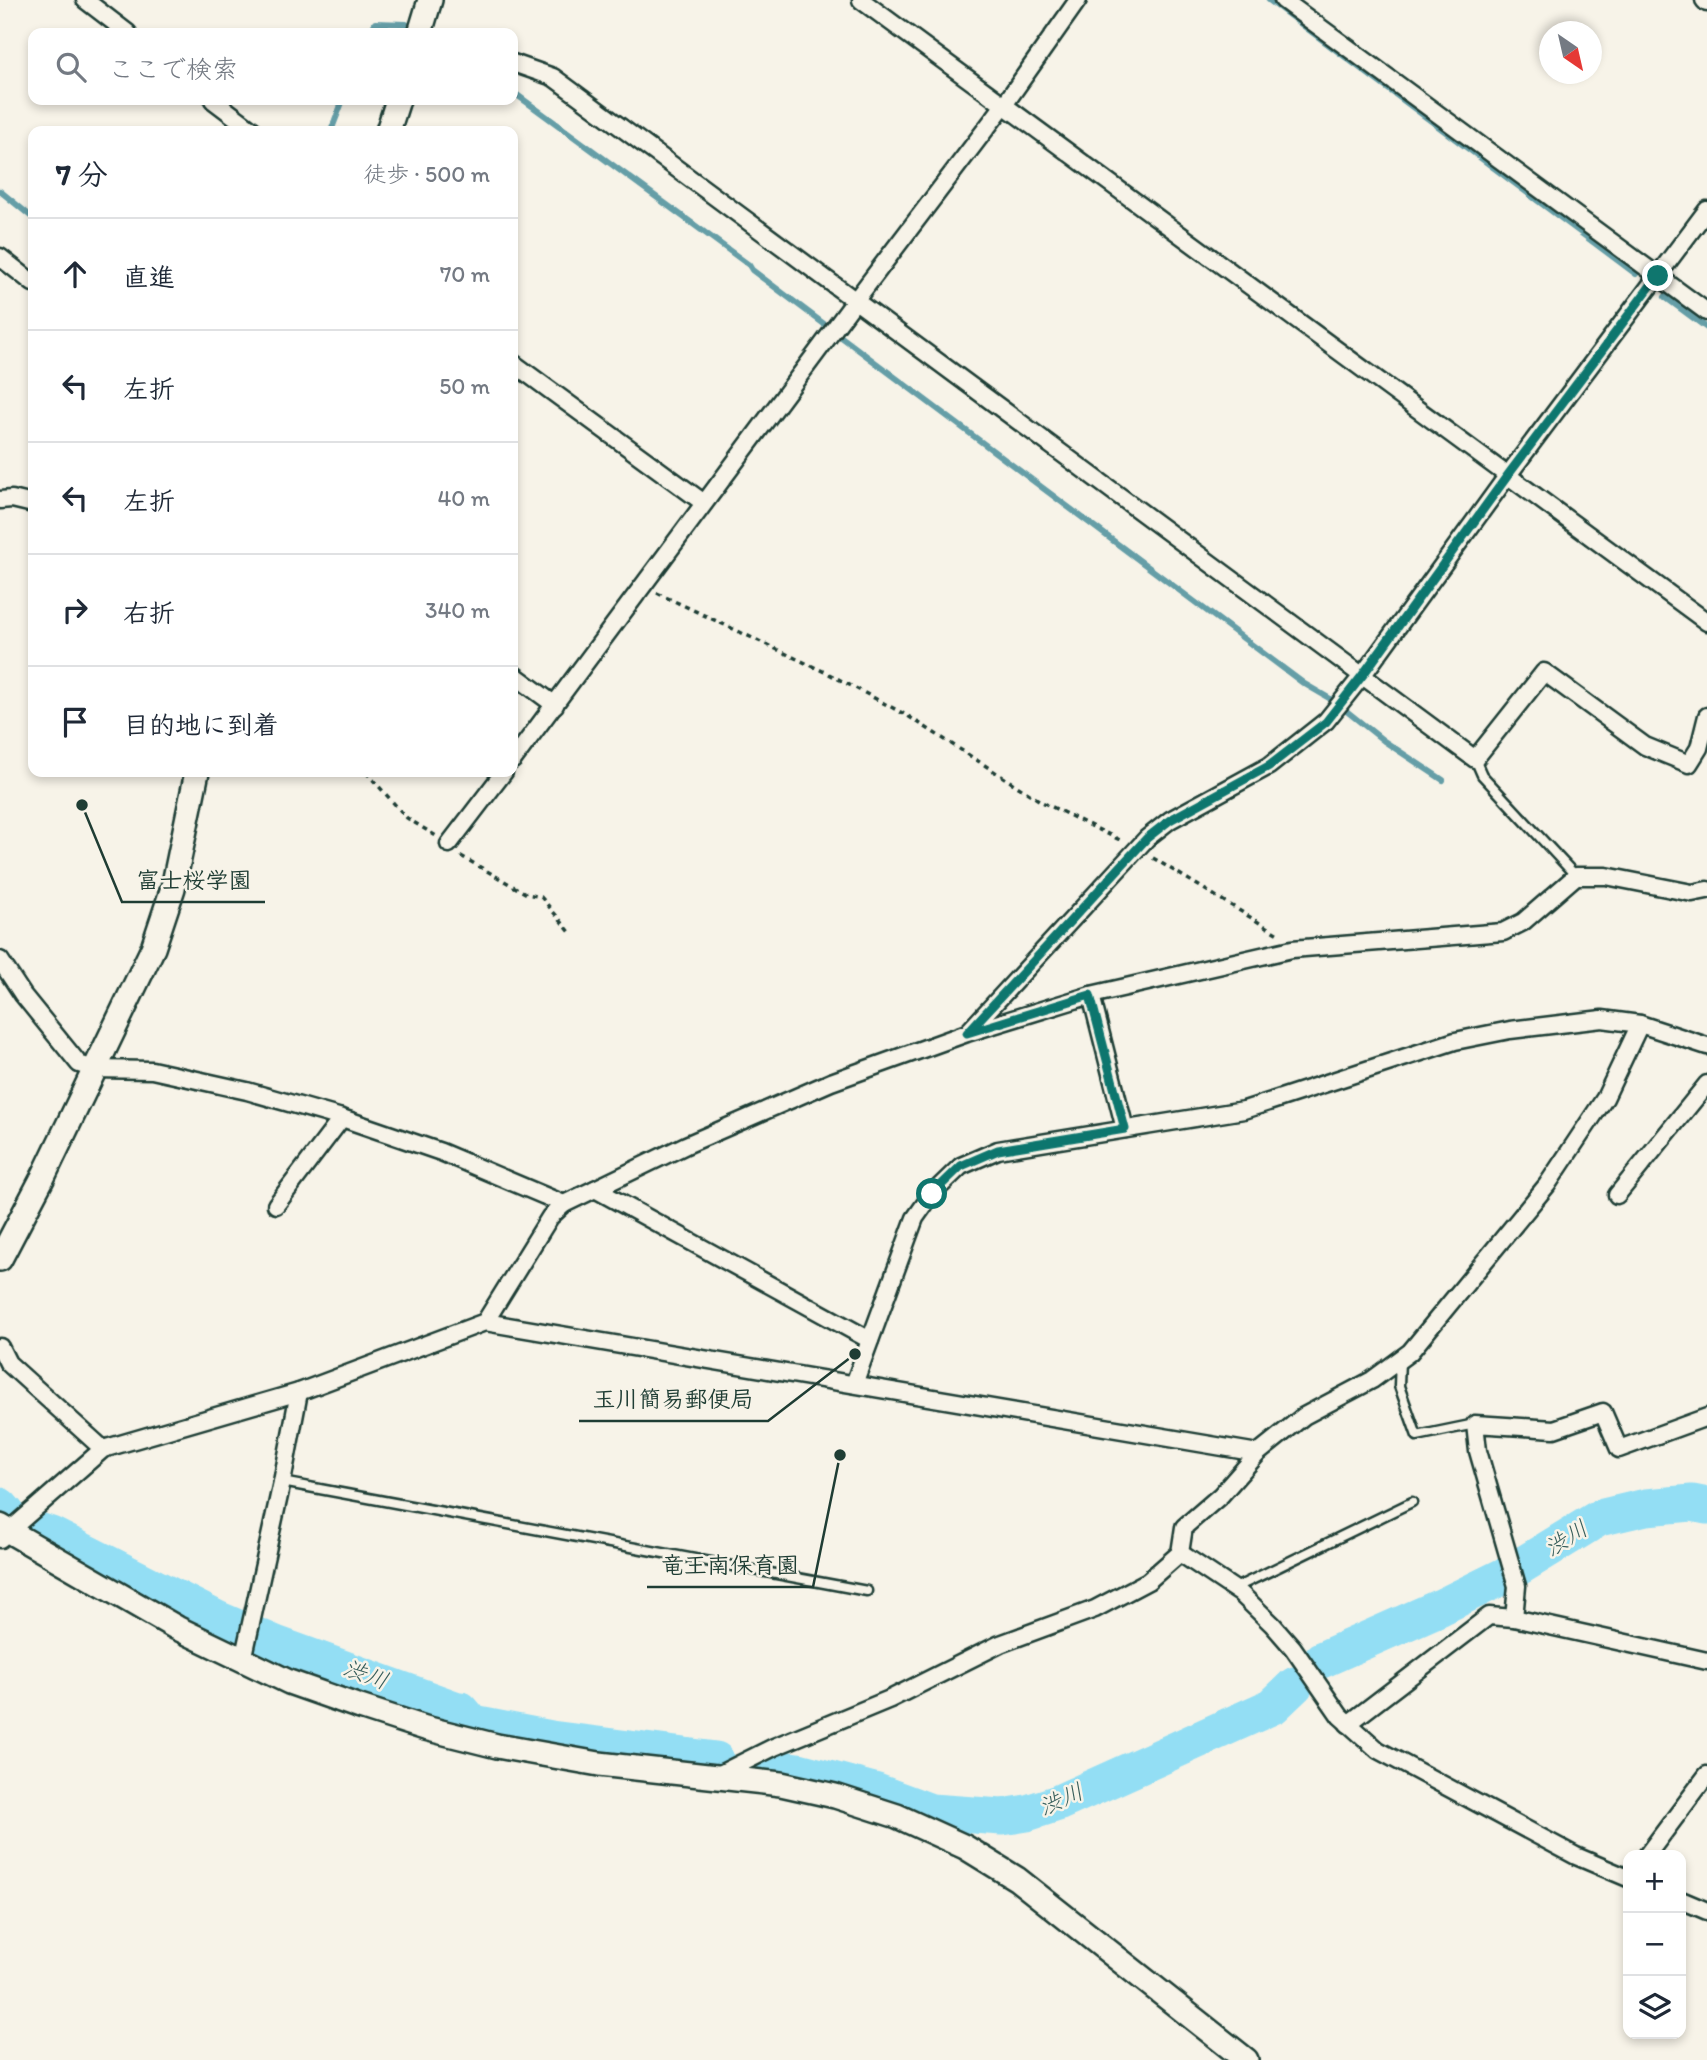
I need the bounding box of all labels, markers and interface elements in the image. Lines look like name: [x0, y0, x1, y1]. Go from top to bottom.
north arrow: [1539, 21, 1602, 84]
search box: [28, 28, 518, 105]
icon: search: [52, 48, 90, 86]
text: ここで検索: [108, 53, 238, 85]
text: 7 分: [56, 156, 108, 193]
text: 徒歩 · 500 m: [363, 160, 490, 188]
icon: ahead: [56, 255, 94, 293]
text: 70 m: [440, 260, 490, 288]
route end: [1642, 260, 1673, 291]
text: 直進: [123, 261, 175, 293]
icon: left: [56, 367, 94, 405]
text: 50 m: [439, 372, 490, 400]
text: 左折: [123, 373, 175, 405]
icon: left: [56, 479, 94, 517]
text: 40 m: [437, 484, 490, 512]
text: 左折: [123, 485, 175, 517]
icon: right: [56, 591, 94, 629]
text: 340 m: [425, 596, 490, 624]
text: 右折: [123, 597, 175, 629]
icon: arrive: [56, 703, 94, 741]
text: 目的地に到着: [123, 709, 279, 741]
callout: 富士桜学園: [122, 858, 265, 902]
text: 富士桜学園: [137, 866, 252, 894]
route start: [916, 1178, 947, 1209]
callout: 玉川簡易郵便局: [579, 1377, 768, 1421]
text: 玉川簡易郵便局: [593, 1385, 754, 1413]
water label: 渋川: [1539, 1514, 1593, 1562]
callout: 竜王南保育園: [647, 1543, 813, 1587]
text: 竜王南保育園: [661, 1551, 799, 1579]
water label: 渋川: [340, 1653, 392, 1695]
water label: 渋川: [1034, 1777, 1088, 1821]
map controls: [1623, 1850, 1686, 2039]
button: +: [1623, 1850, 1686, 1913]
button: −: [1623, 1913, 1686, 1976]
button: layers: [1623, 1976, 1686, 2039]

